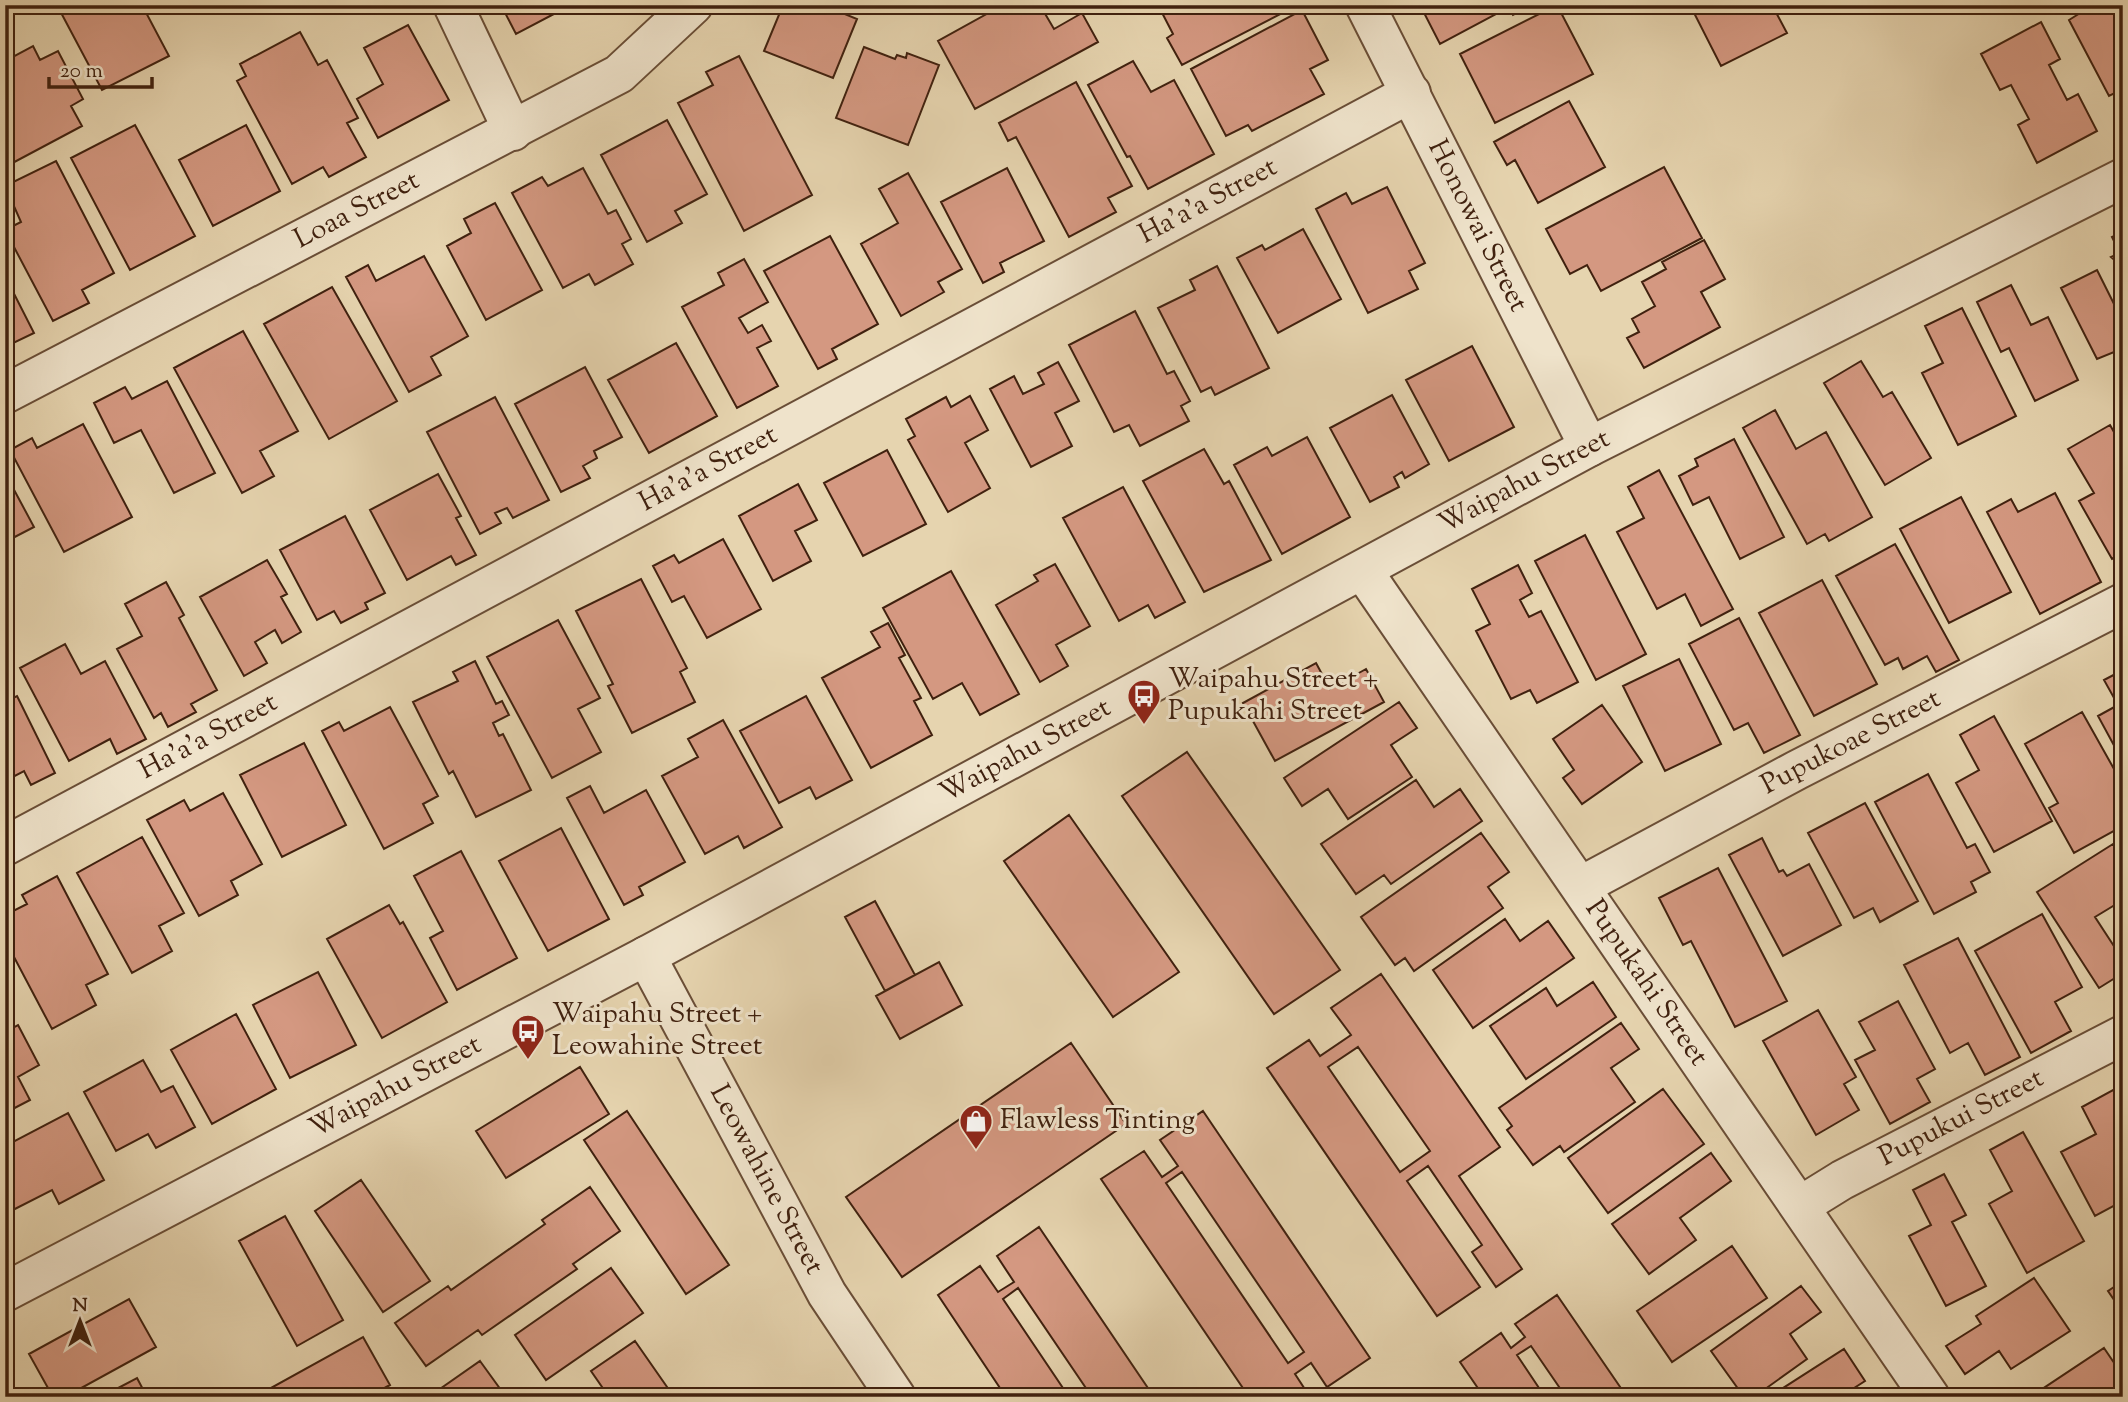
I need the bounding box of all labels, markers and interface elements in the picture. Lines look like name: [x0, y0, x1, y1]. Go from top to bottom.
scale bar: [49, 46, 152, 90]
text: 20 m: [60, 57, 103, 87]
street label: Honowai Street: [1417, 133, 1538, 320]
street label: Ha'a'a Street: [1132, 148, 1285, 255]
street label: Loaa Street: [287, 161, 427, 260]
street label: Ha'a'a Street: [632, 416, 785, 523]
street label: Waipahu Street: [1432, 419, 1617, 544]
place label: Waipahu Street + Pupukahi Street: [1168, 660, 1378, 732]
bus stop icon: Waipahu Street + Pupukahi Street: [1125, 677, 1163, 726]
street label: Pupukoae Street: [1754, 679, 1948, 805]
street label: Ha'a'a Street: [132, 683, 285, 790]
street label: Waipahu Street: [933, 688, 1119, 814]
street label: Pupukahi Street: [1575, 892, 1718, 1075]
place label: Waipahu Street + Leowahine Street: [552, 995, 763, 1067]
bus stop icon: Waipahu Street + Leowahine Street: [509, 1012, 547, 1061]
street label: Waipahu Street: [302, 1025, 489, 1149]
street label: Pupukui Street: [1872, 1059, 2051, 1177]
street label: Leowahine Street: [699, 1078, 833, 1282]
place label: Flawless Tinting: [1000, 1101, 1195, 1141]
shop icon: Flawless Tinting: [957, 1102, 995, 1151]
north arrow: [46, 1286, 116, 1356]
text: N: [72, 1293, 88, 1320]

